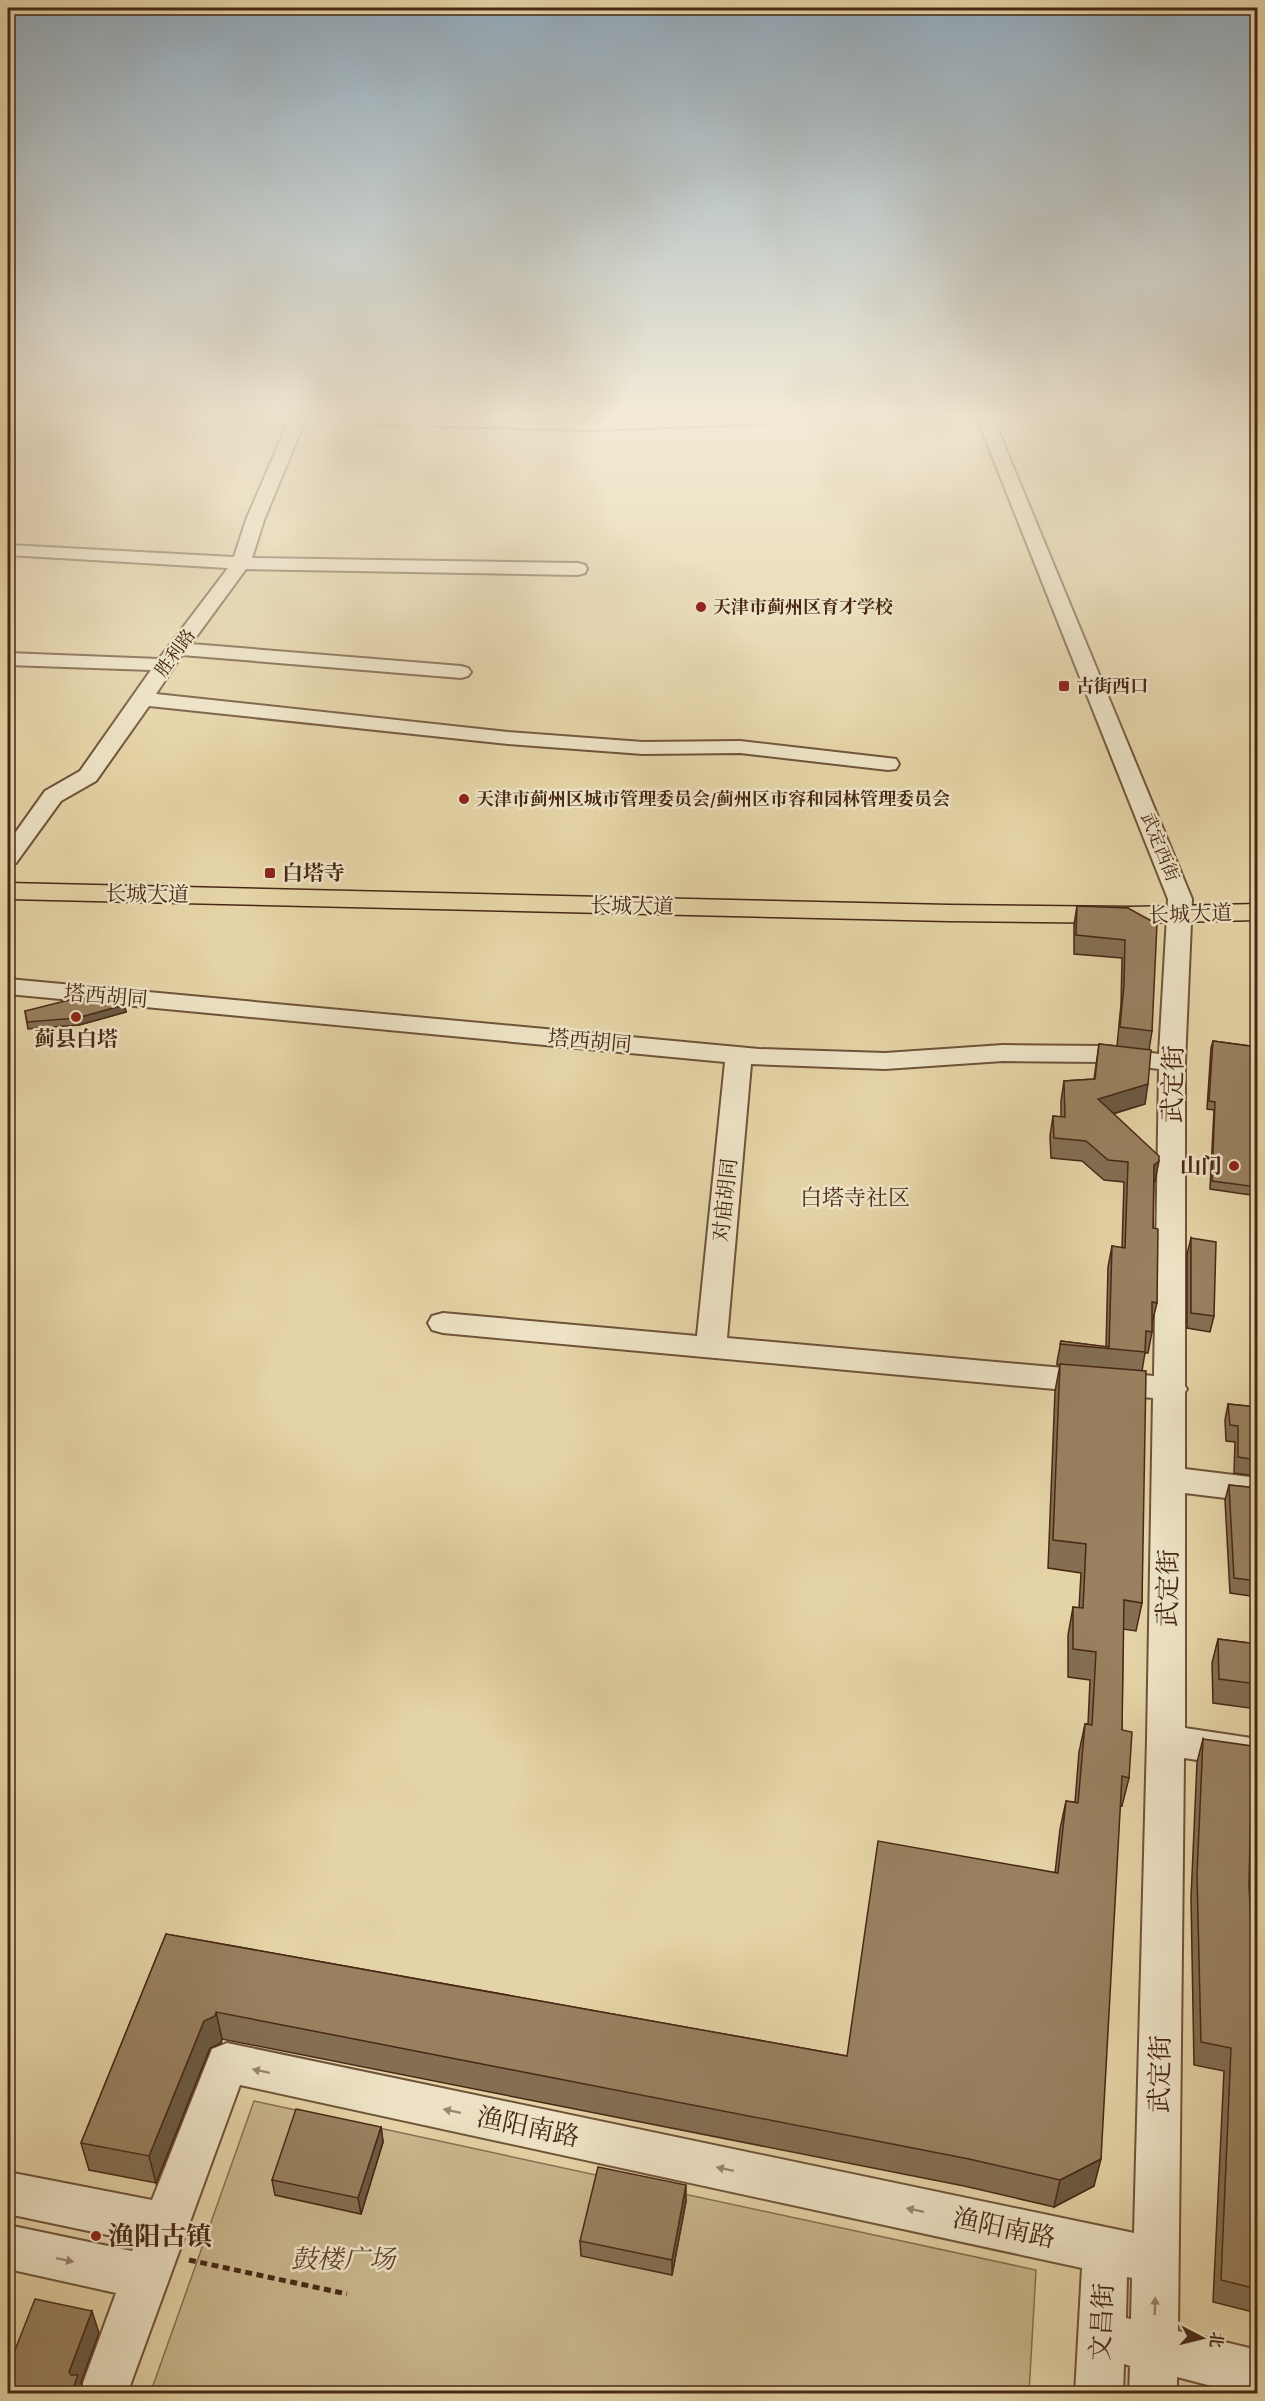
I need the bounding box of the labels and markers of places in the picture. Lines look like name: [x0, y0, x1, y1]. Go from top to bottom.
place label: 天津市蓟州区育才学校: [713, 595, 893, 619]
marker: 天津市蓟州区育才学校: [694, 600, 708, 614]
place label: 古街西口: [1076, 674, 1148, 698]
marker: 古街西口: [1057, 679, 1071, 693]
place label: 天津市蓟州区城市管理委员会/蓟州区市容和园林管理委员会: [476, 787, 950, 811]
marker: 天津市蓟州区城市管理委员会/蓟州区市容和园林管理委员会: [457, 792, 471, 806]
place label: 白塔寺: [282, 859, 345, 887]
marker: 白塔寺: [263, 866, 277, 880]
marker: 蓟县白塔: [69, 1010, 83, 1024]
place label: 蓟县白塔: [34, 1025, 118, 1053]
place label: 山门: [1180, 1152, 1222, 1180]
marker: 山门: [1227, 1159, 1241, 1173]
place label: 渔阳古镇: [108, 2219, 212, 2254]
marker: 渔阳古镇: [89, 2229, 103, 2243]

